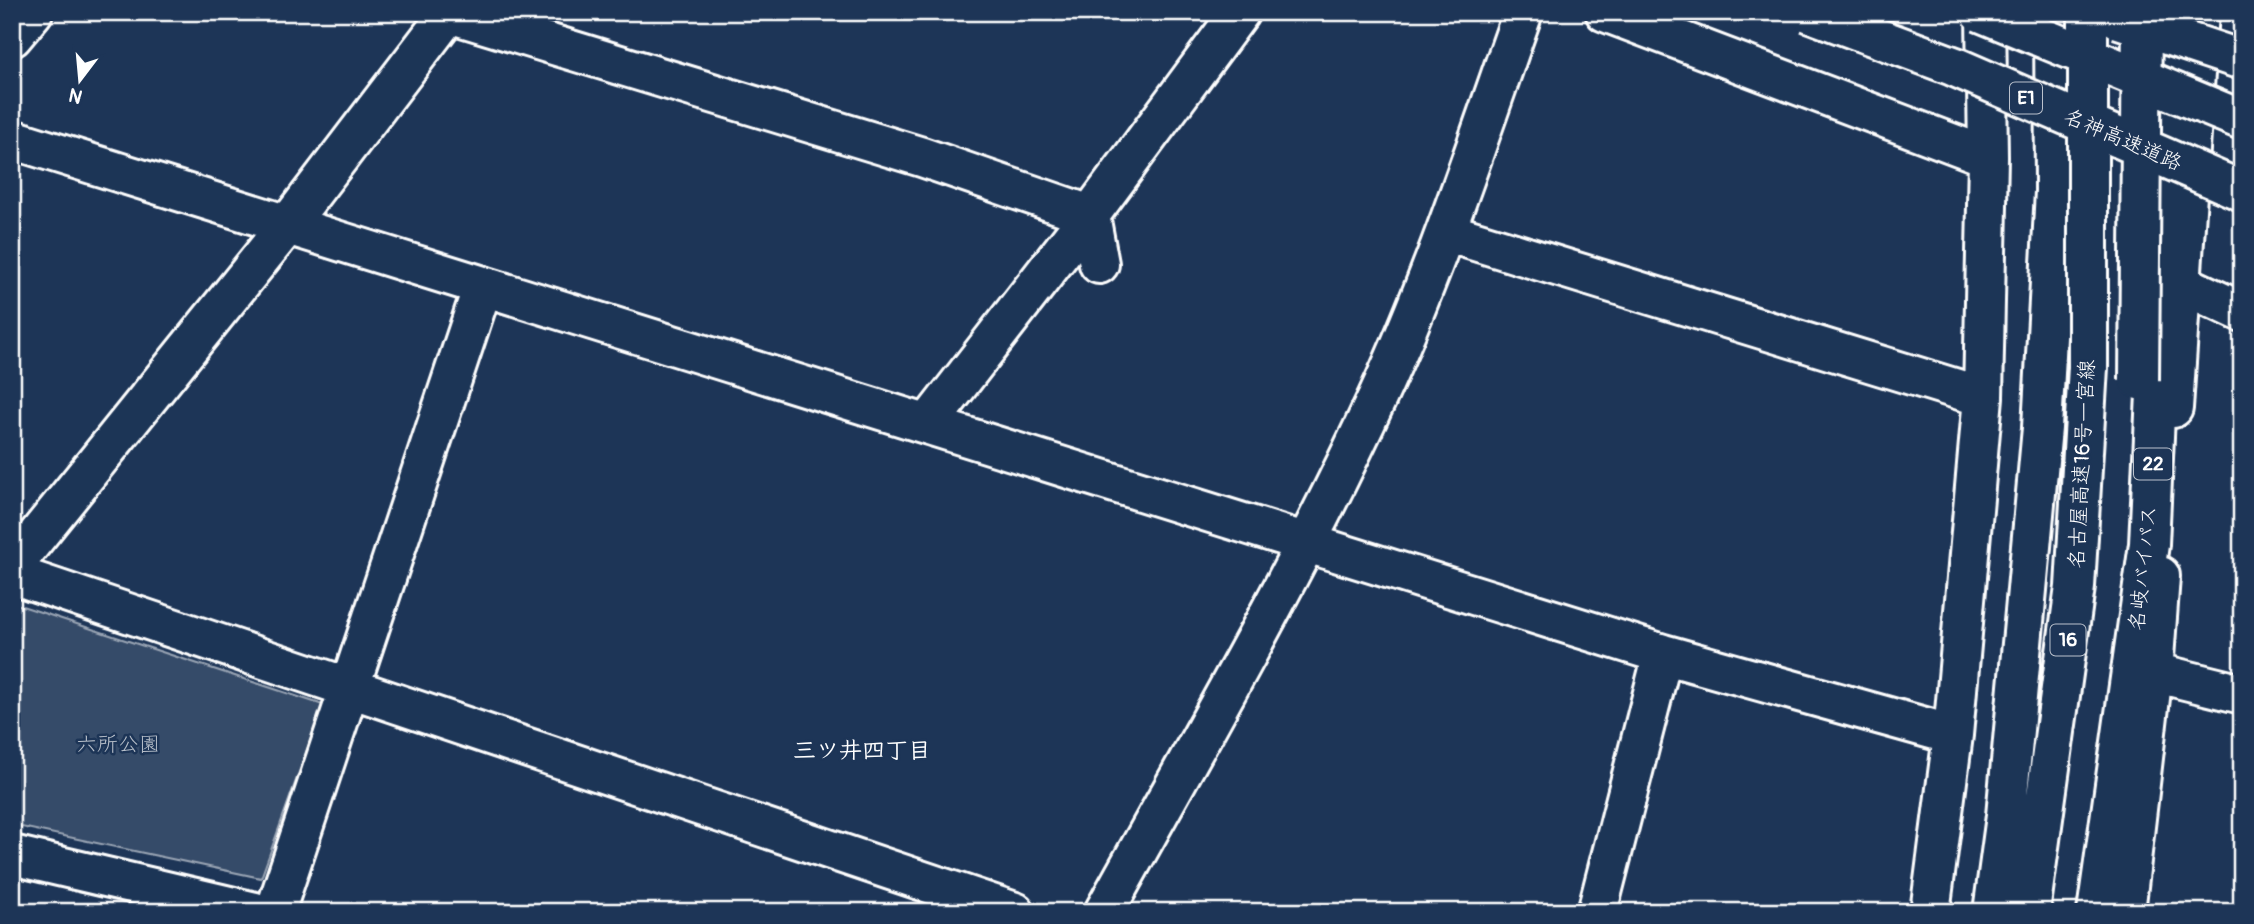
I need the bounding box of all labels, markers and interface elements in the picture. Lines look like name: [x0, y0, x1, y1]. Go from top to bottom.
north arrow: [46, 46, 116, 116]
text: N: [66, 82, 85, 109]
road number: E1: [2010, 82, 2042, 114]
street label: 名神高速道路: [2060, 103, 2186, 177]
street label: 名古屋高速16号一宮線: [2063, 359, 2101, 569]
road number: 22: [2134, 449, 2172, 480]
street label: 名岐バイパス: [2123, 504, 2163, 632]
road number: 16: [2050, 624, 2086, 656]
park label: 六所公園: [76, 731, 160, 758]
district label: 三ツ井四丁目: [793, 736, 931, 765]

